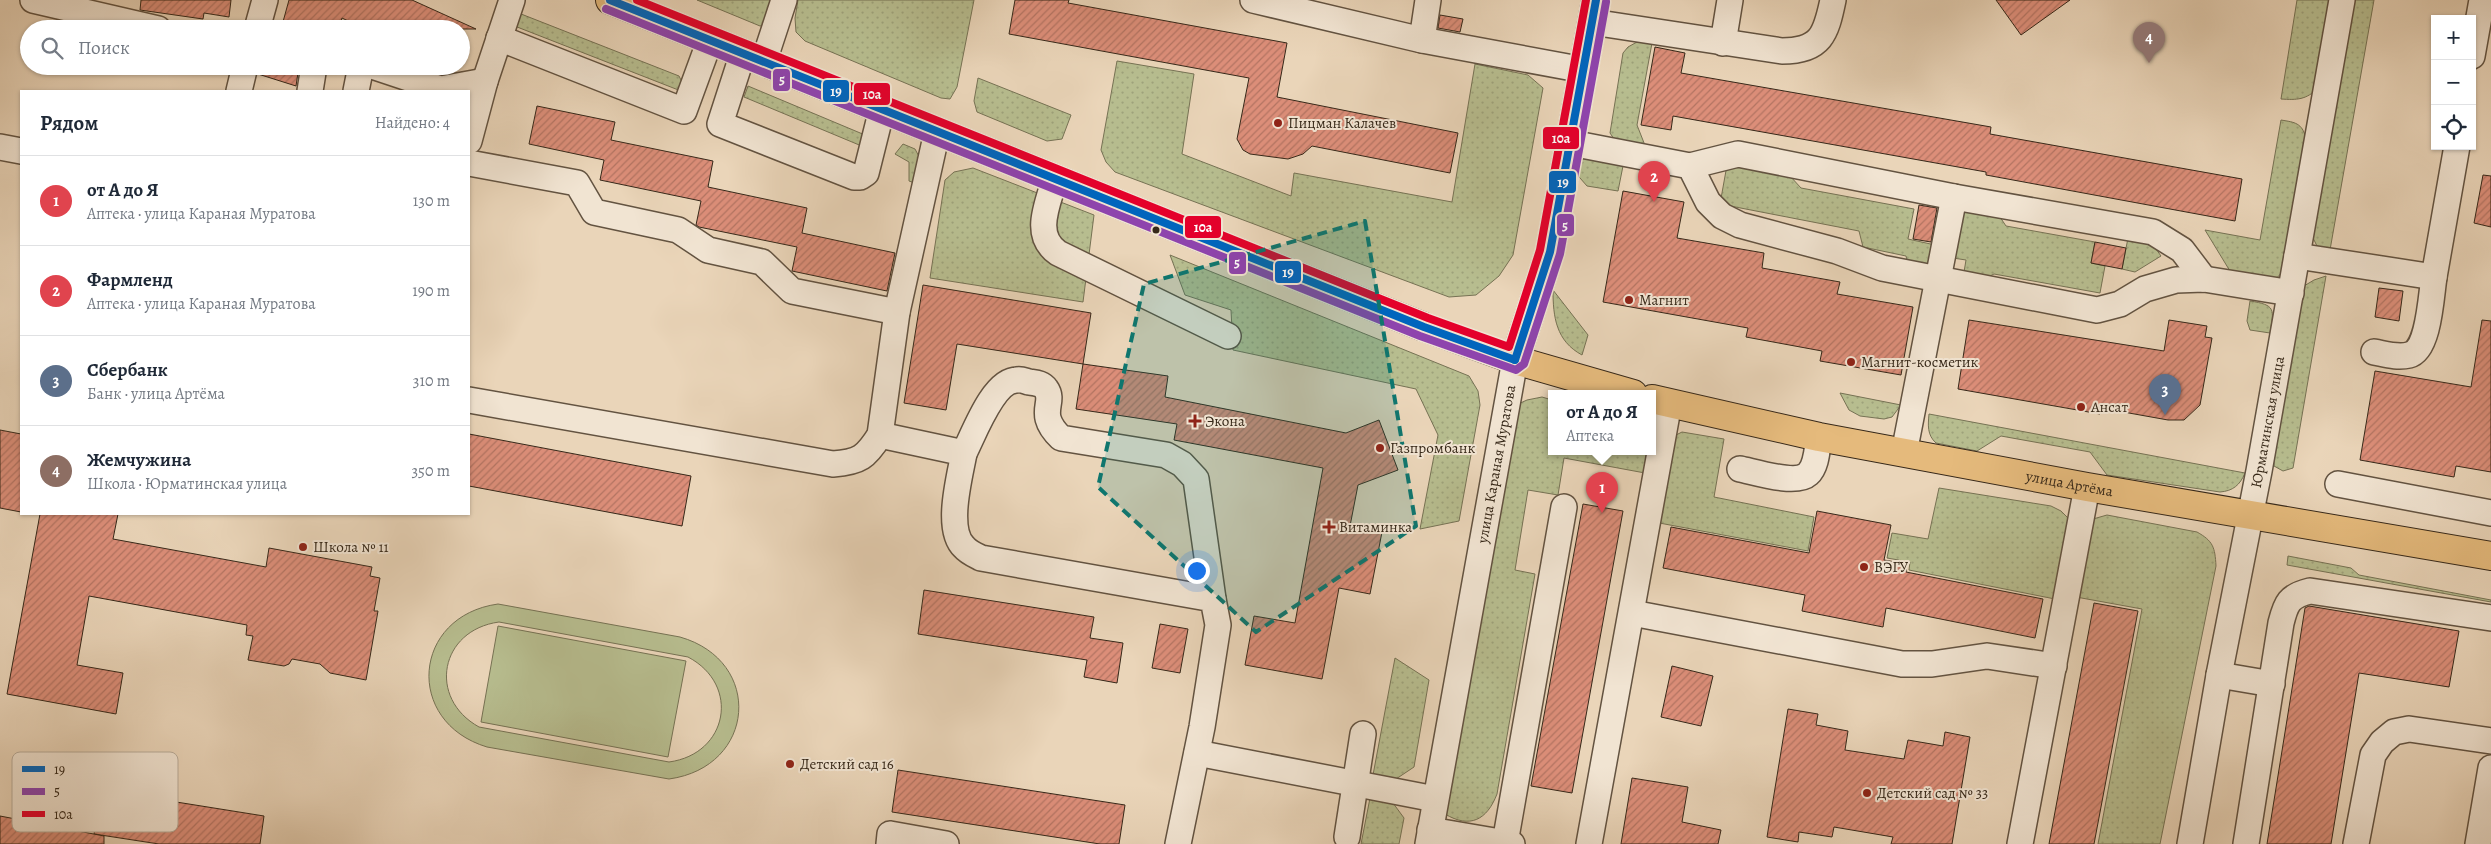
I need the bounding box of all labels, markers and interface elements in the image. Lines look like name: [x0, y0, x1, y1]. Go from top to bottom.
map controls: [2431, 15, 2476, 150]
button: +: [2431, 15, 2476, 60]
search box: [20, 20, 470, 75]
pin: 4: [2133, 22, 2165, 63]
icon: search: [38, 34, 66, 62]
text: Поиск: [78, 35, 130, 61]
button: −: [2431, 60, 2476, 105]
line badge: 5: [772, 68, 791, 92]
text: 5: [779, 70, 785, 89]
line badge: 19: [822, 79, 850, 103]
text: 19: [830, 82, 842, 101]
line badge: 10а: [853, 82, 891, 106]
text: 10а: [863, 85, 882, 104]
button: locate: [2431, 105, 2476, 150]
text: Рядом: [40, 109, 98, 137]
text: Найдено: 4: [375, 112, 450, 134]
place label: Пицман Калачев: [1288, 113, 1396, 133]
marker: Пицман Калачев: [1272, 117, 1284, 129]
line badge: 10а: [1542, 126, 1580, 150]
text: 10а: [1552, 129, 1571, 148]
pin: 2: [1638, 161, 1670, 202]
line badge: 19: [1548, 170, 1577, 194]
text: 19: [1557, 173, 1569, 192]
text: от А до Я: [87, 177, 159, 203]
text: 1: [53, 190, 59, 212]
text: 130 m: [413, 190, 450, 212]
text: Аптека · улица Караная Муратова: [87, 203, 316, 225]
line badge: 5: [1556, 213, 1575, 237]
line badge: 10а: [1184, 215, 1222, 239]
text: 5: [1562, 216, 1568, 235]
text: 10а: [1194, 218, 1213, 237]
unlabelled marker: [1151, 225, 1161, 235]
line badge: 5: [1228, 251, 1247, 275]
text: 5: [1234, 253, 1240, 272]
line badge: 19: [1274, 260, 1302, 284]
text: 19: [1282, 263, 1294, 282]
text: Фармленд: [87, 267, 173, 293]
text: 2: [52, 280, 60, 302]
text: 190 m: [412, 280, 450, 302]
place label: Магнит: [1639, 290, 1689, 310]
text: Аптека · улица Караная Муратова: [87, 293, 316, 315]
marker: Магнит: [1623, 294, 1635, 306]
place label: Магнит-косметик: [1861, 352, 1979, 372]
street label: Юрматинская улица: [2246, 355, 2289, 490]
marker: Магнит-косметик: [1845, 356, 1857, 368]
text: Сбербанк: [87, 357, 168, 383]
text: 3: [53, 370, 59, 392]
text: 310 m: [413, 370, 450, 392]
pin: 3: [2149, 374, 2181, 415]
text: Банк · улица Артёма: [87, 383, 225, 405]
street label: улица Караная Муратова: [1472, 383, 1520, 546]
popup: [1548, 390, 1656, 455]
place label: Ансат: [2090, 397, 2128, 417]
text: от А до Я: [1566, 399, 1638, 425]
marker: Ансат: [2075, 401, 2087, 413]
place label: Экона: [1205, 411, 1245, 431]
marker: Экона: [1189, 415, 1201, 427]
text: Аптека: [1566, 425, 1614, 447]
place label: Газпромбанк: [1390, 438, 1475, 458]
marker: Газпромбанк: [1374, 442, 1386, 454]
text: Жемчужина: [87, 447, 191, 473]
text: 4: [52, 460, 60, 482]
text: 350 m: [411, 460, 450, 482]
street label: улица Артёма: [2023, 466, 2115, 501]
pin: 1: [1586, 472, 1618, 513]
text: Школа · Юрматинская улица: [87, 473, 287, 495]
place label: Витаминка: [1339, 517, 1412, 537]
marker: Витаминка: [1323, 521, 1335, 533]
place label: Школа № 11: [313, 537, 389, 557]
marker: Школа № 11: [297, 541, 309, 553]
place label: ВЭГУ: [1874, 557, 1909, 577]
your location: [1184, 558, 1210, 584]
marker: ВЭГУ: [1858, 561, 1870, 573]
legend: [12, 752, 178, 832]
place label: Детский сад 16: [800, 754, 894, 774]
marker: Детский сад 16: [784, 758, 796, 770]
text: 19: [54, 760, 65, 779]
text: 5: [54, 782, 60, 801]
place label: Детский сад № 33: [1877, 783, 1988, 803]
marker: Детский сад № 33: [1861, 787, 1873, 799]
text: 10а: [54, 805, 73, 824]

